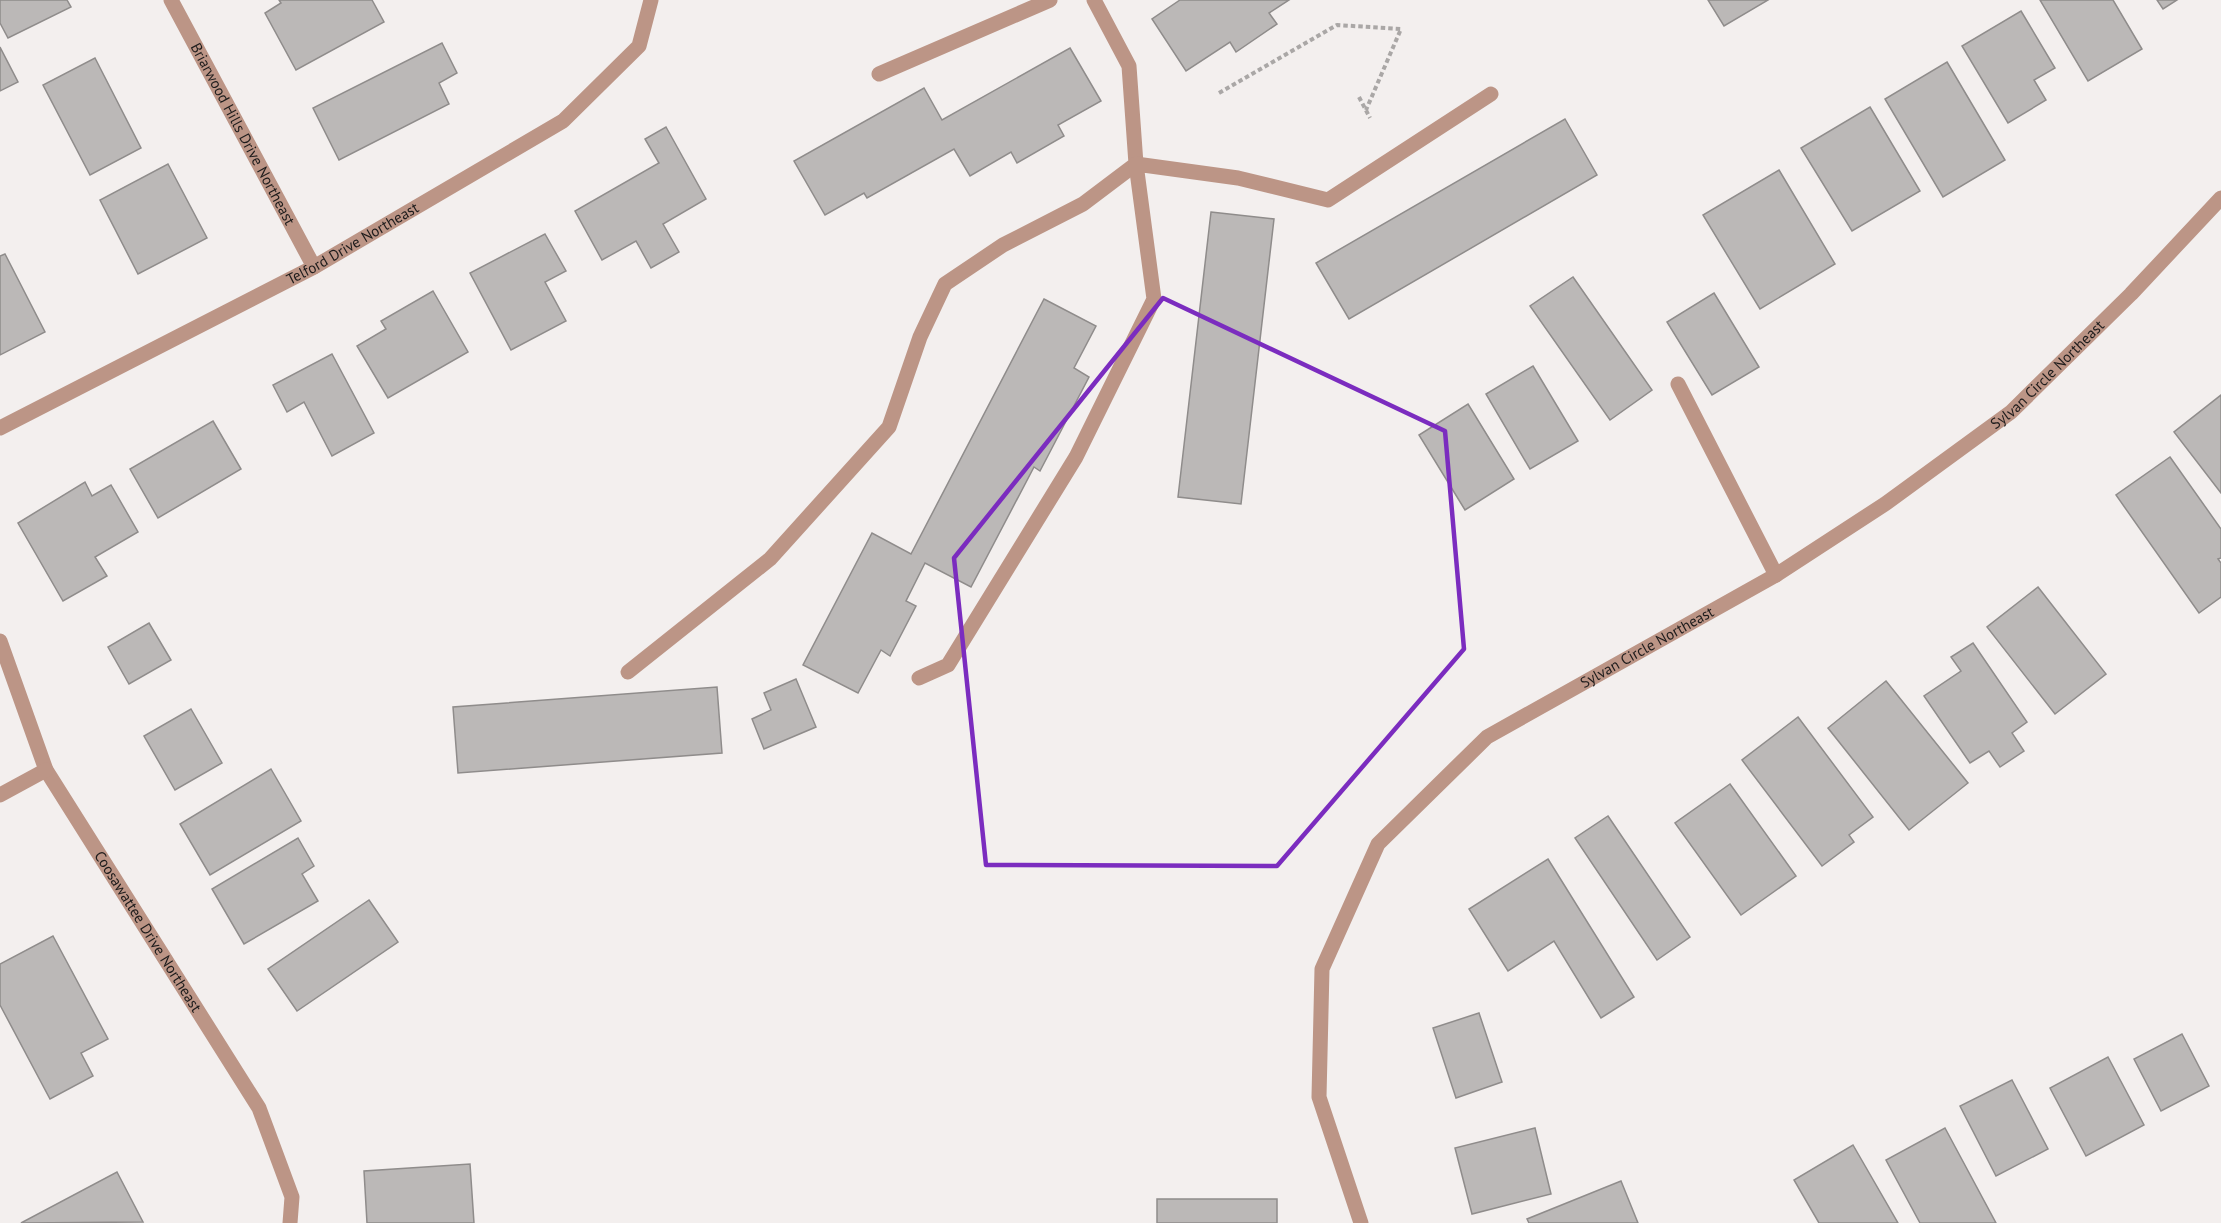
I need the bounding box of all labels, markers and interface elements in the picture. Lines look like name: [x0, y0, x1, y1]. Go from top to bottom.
street label: Briarwood Hills Drive Northeast: [187, 39, 300, 228]
street label: Telford Drive Northeast: [283, 198, 422, 289]
street label: Sylvan Circle Northeast: [1986, 316, 2108, 433]
street label: Sylvan Circle Northeast: [1577, 602, 1717, 692]
street label: Coosawattee Drive Northeast: [90, 847, 206, 1015]

